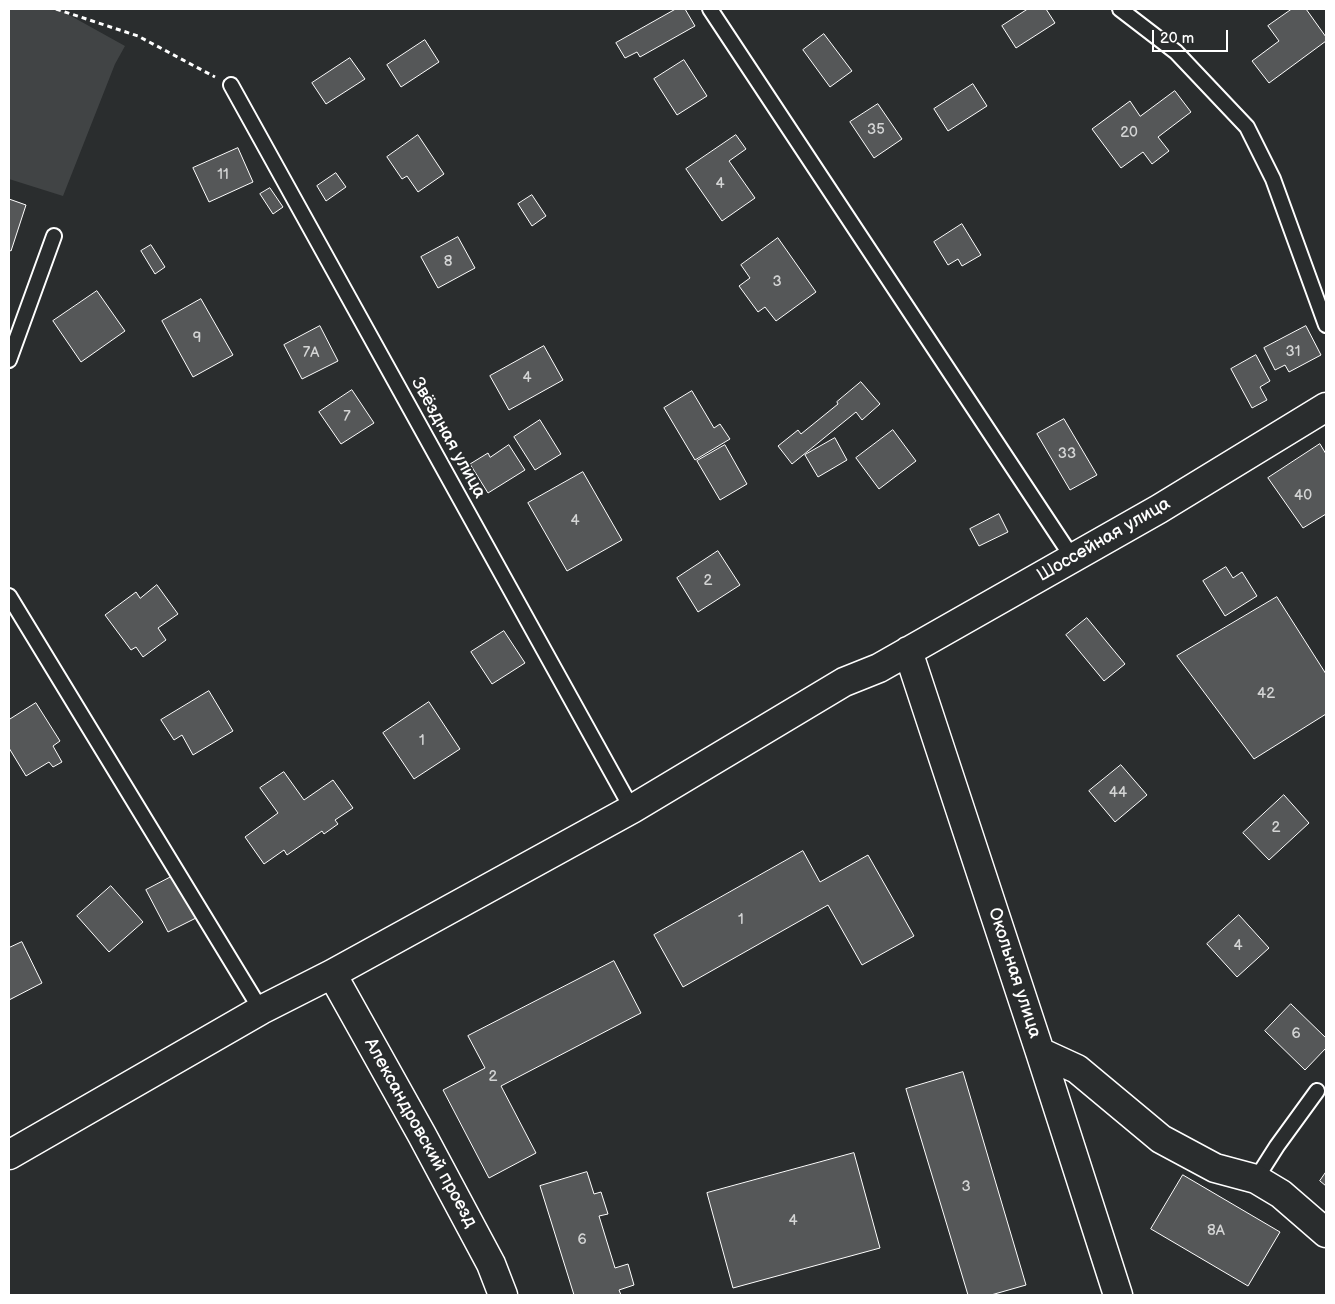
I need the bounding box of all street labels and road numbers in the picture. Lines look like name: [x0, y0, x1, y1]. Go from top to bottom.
street label: Звёздная улица: [406, 374, 490, 502]
street label: Шоссейная улица: [1034, 493, 1174, 587]
street label: Окольная улица: [983, 905, 1045, 1041]
street label: Александровский проезд: [359, 1035, 481, 1231]

